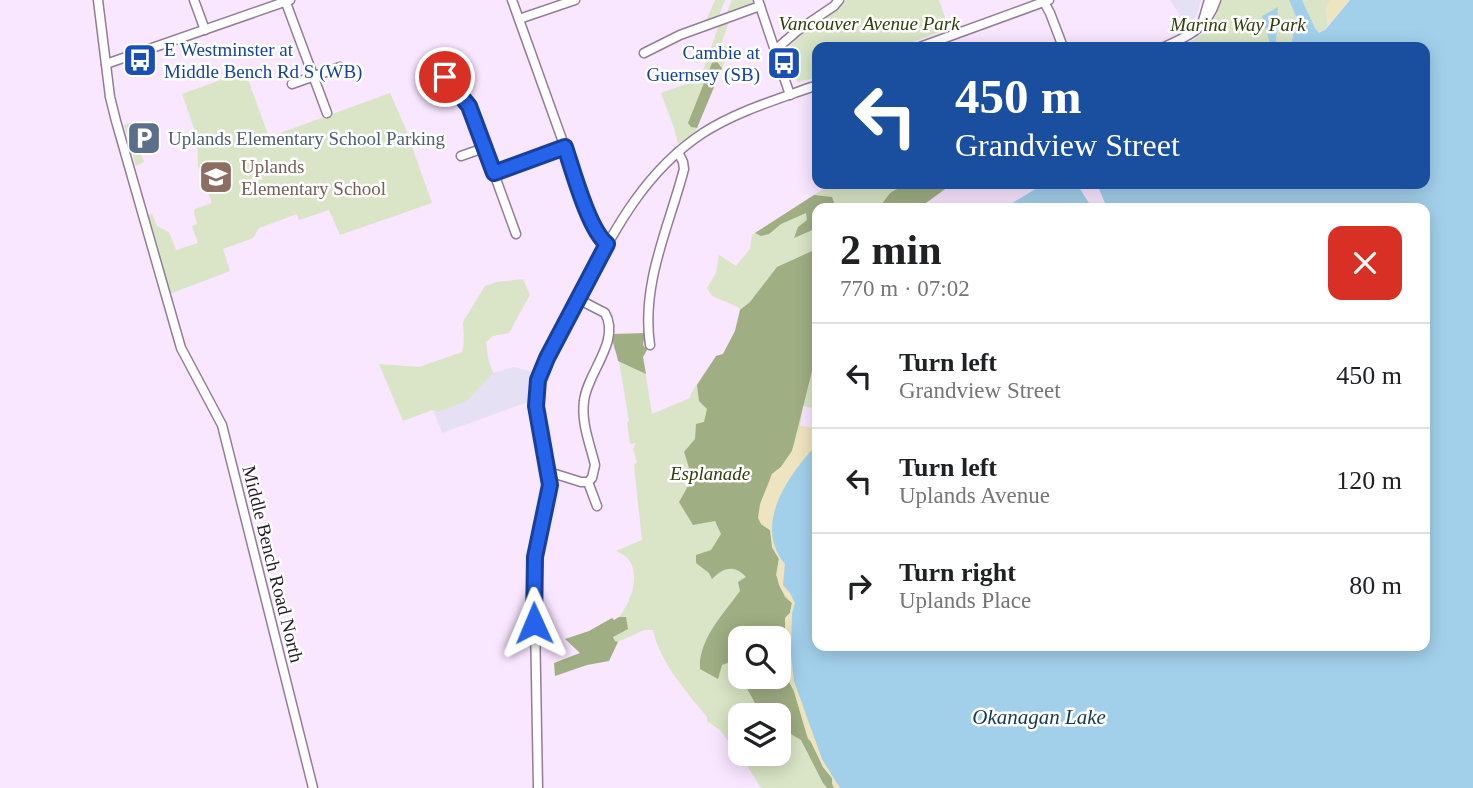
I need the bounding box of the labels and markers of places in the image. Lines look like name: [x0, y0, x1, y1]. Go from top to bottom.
place label: E Westminster at Middle Bench Rd S (WB): [164, 39, 362, 83]
bus stop icon: E Westminster at Middle Bench Rd S (WB): [121, 41, 159, 79]
place label: Cambie at Guernsey (SB): [647, 42, 761, 86]
bus stop icon: Cambie at Guernsey (SB): [765, 44, 803, 82]
pin: [415, 47, 475, 107]
parking icon: Uplands Elementary School Parking: [125, 119, 163, 157]
place label: Uplands Elementary School Parking: [168, 128, 446, 149]
place label: Uplands Elementary School: [241, 156, 386, 199]
school or university icon: Uplands Elementary School: [197, 158, 235, 196]

